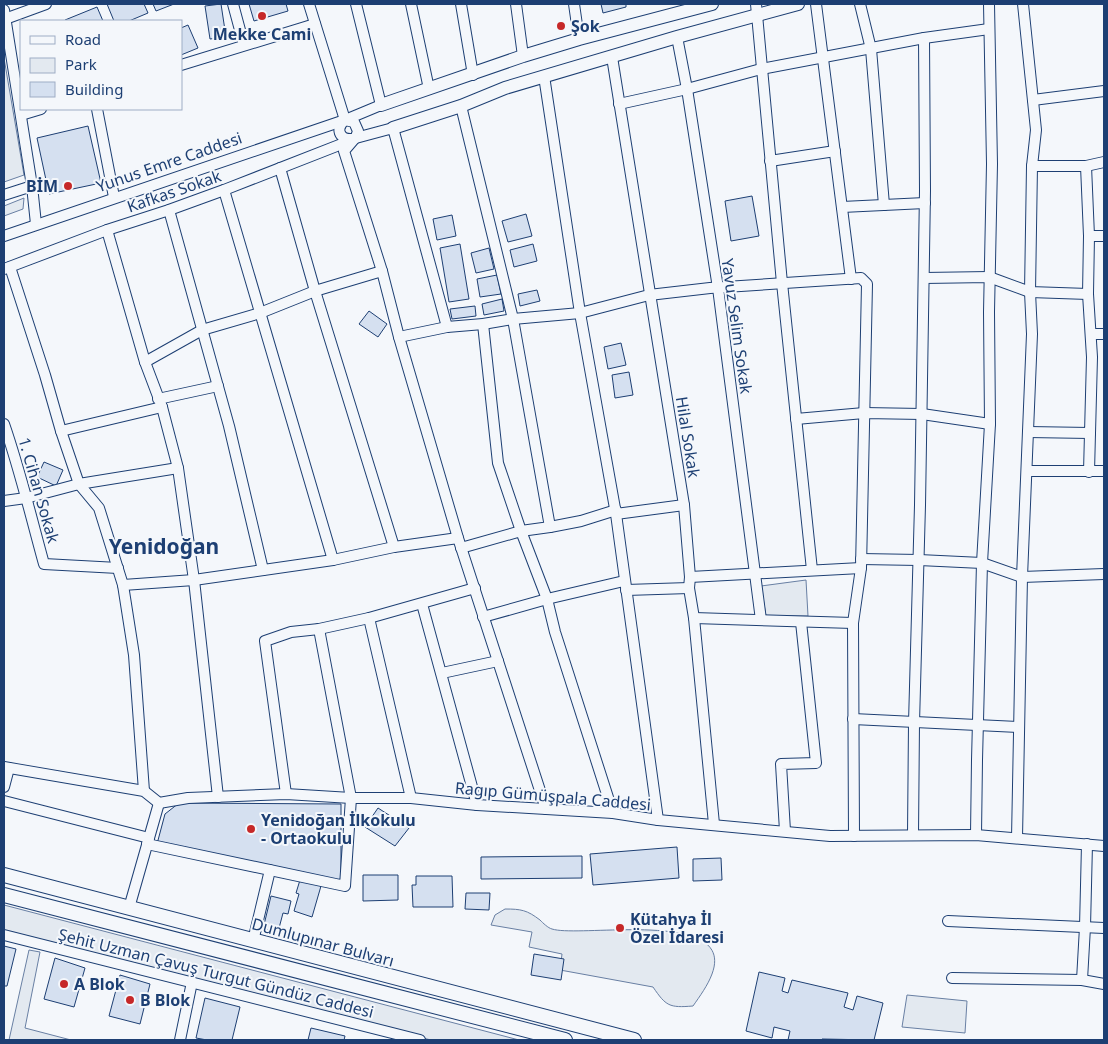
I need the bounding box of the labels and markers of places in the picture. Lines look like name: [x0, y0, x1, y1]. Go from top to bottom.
marker: Mekke Cami: [256, 10, 268, 22]
place label: Şok: [571, 15, 600, 37]
marker: Şok: [555, 20, 567, 32]
place label: Mekke Cami: [213, 23, 311, 45]
place label: BİM: [26, 175, 58, 197]
marker: BİM: [62, 180, 74, 192]
place label: Yenidoğan İlkokulu - Ortaokulu: [261, 809, 416, 849]
marker: Yenidoğan İlkokulu - Ortaokulu: [245, 823, 257, 835]
place label: Kütahya İl Özel İdaresi: [630, 908, 724, 948]
marker: Kütahya İl Özel İdaresi: [614, 922, 626, 934]
place label: A Blok: [74, 973, 125, 995]
marker: A Blok: [58, 978, 70, 990]
place label: B Blok: [140, 989, 190, 1011]
marker: B Blok: [124, 994, 136, 1006]

